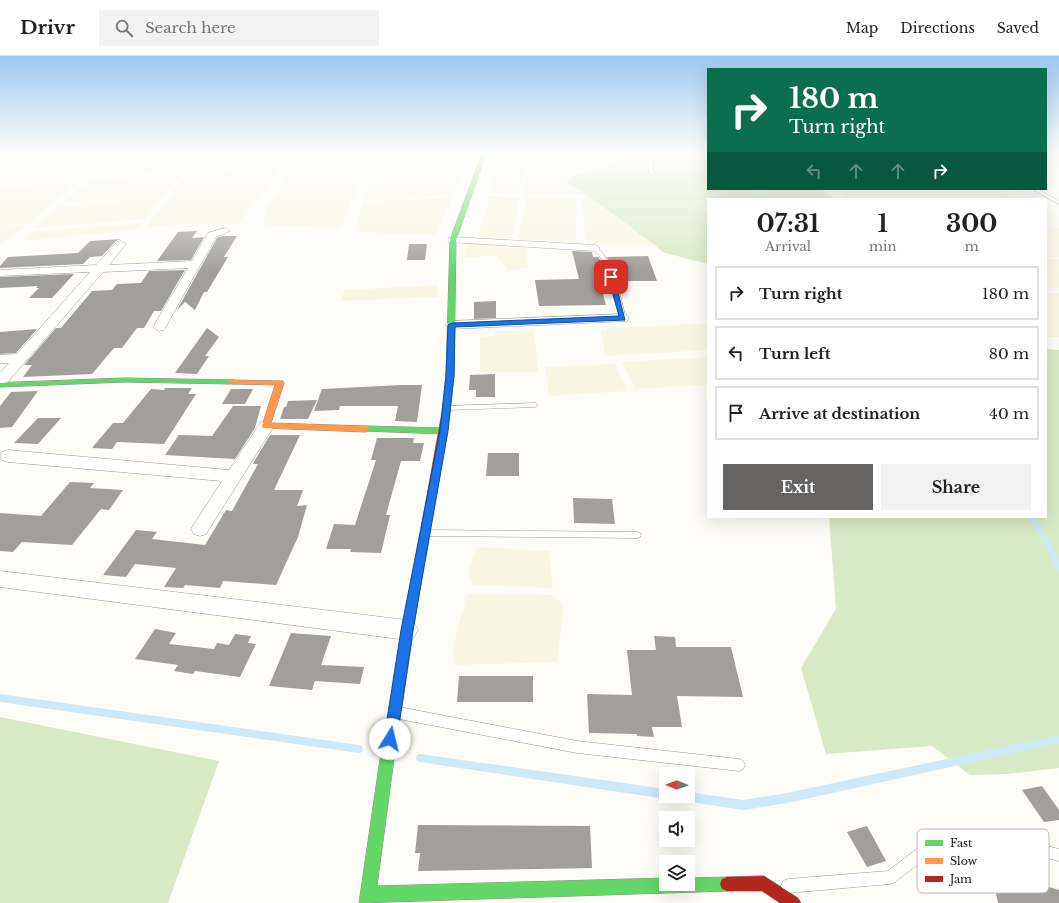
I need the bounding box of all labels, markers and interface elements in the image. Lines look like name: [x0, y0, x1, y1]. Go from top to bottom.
search box: [99, 10, 379, 46]
text: Drivr: [20, 16, 75, 39]
icon: search: [113, 17, 135, 39]
text: Search here: [145, 18, 236, 37]
text: Map: [846, 19, 878, 37]
text: Directions: [900, 19, 975, 37]
text: Saved: [997, 19, 1039, 37]
text: 180 m: [789, 81, 879, 116]
icon: right: [723, 84, 775, 136]
text: Turn right: [789, 116, 885, 138]
icon: left: [803, 160, 825, 182]
icon: ahead: [845, 160, 867, 182]
icon: ahead: [887, 160, 909, 182]
icon: right: [929, 160, 951, 182]
text: 07:31: [757, 209, 820, 238]
text: 1: [878, 209, 888, 238]
text: 300: [946, 209, 997, 238]
text: Arrival: [765, 238, 811, 255]
text: min: [869, 238, 896, 255]
text: m: [965, 238, 979, 255]
pin: [594, 260, 628, 294]
icon: arrive: [600, 266, 622, 288]
icon: right: [725, 282, 747, 304]
text: Turn right: [759, 284, 842, 303]
text: 180 m: [982, 284, 1029, 303]
icon: left: [725, 342, 747, 364]
text: Turn left: [759, 344, 830, 363]
text: 80 m: [989, 344, 1029, 363]
icon: arrive: [725, 402, 747, 424]
text: Arrive at destination: [759, 404, 920, 423]
text: 40 m: [989, 404, 1029, 423]
button: Exit: [723, 464, 873, 510]
button: Share: [881, 464, 1031, 510]
position arrow: [369, 718, 411, 760]
north arrow: [659, 767, 695, 803]
map controls: [659, 767, 695, 891]
button: sound: [659, 811, 695, 847]
legend: [917, 829, 1049, 893]
text: Fast: [950, 836, 973, 850]
text: Slow: [950, 854, 978, 868]
button: layers: [659, 855, 695, 891]
text: Jam: [948, 872, 972, 886]

